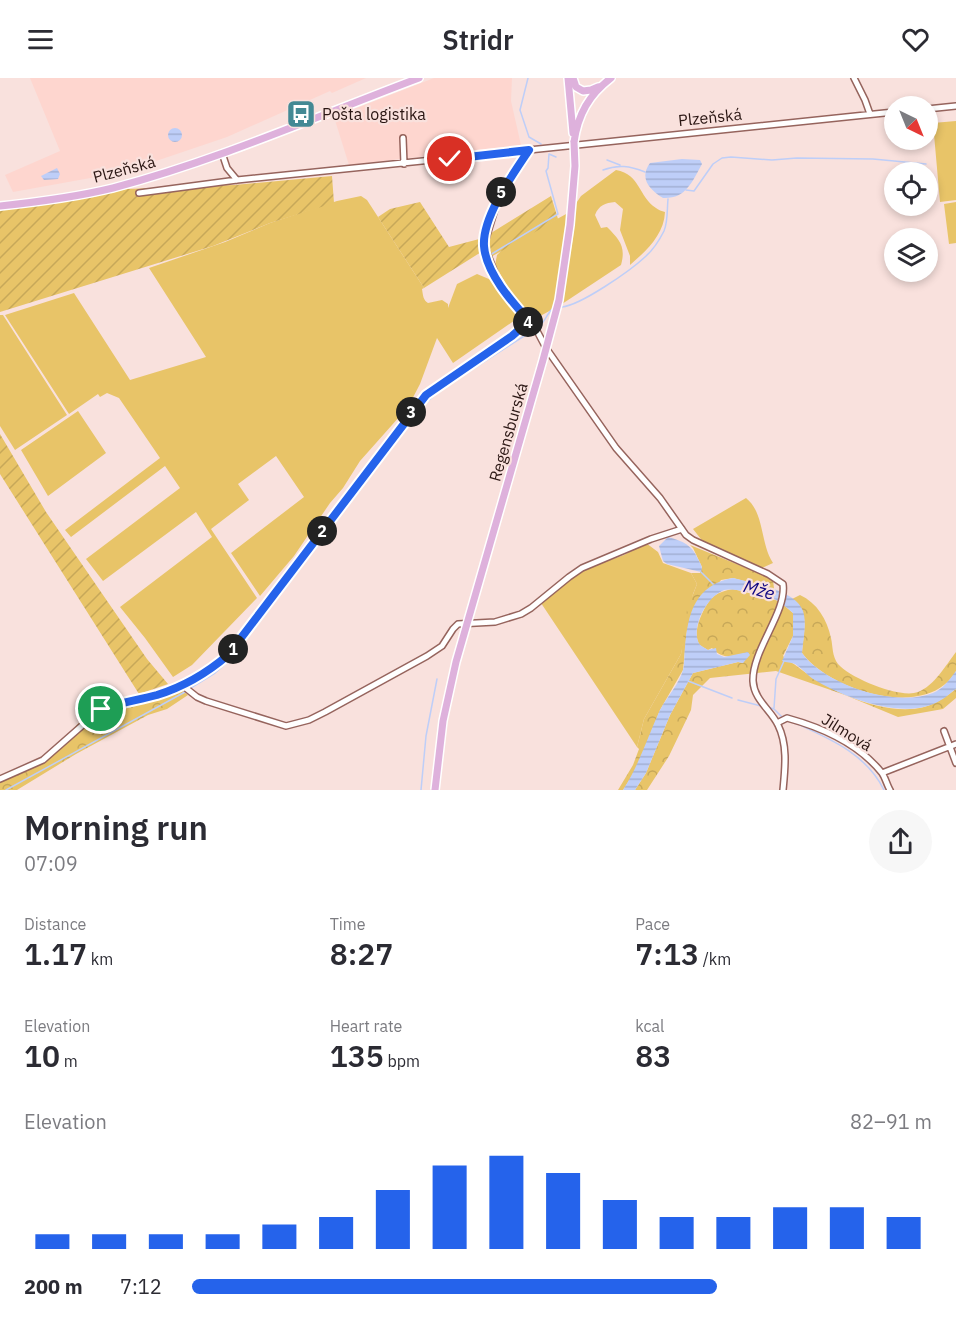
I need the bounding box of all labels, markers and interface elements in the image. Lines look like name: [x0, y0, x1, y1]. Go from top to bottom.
text: Stridr: [442, 22, 514, 57]
icon: menu: [24, 23, 57, 56]
icon: heart: [899, 23, 932, 56]
north arrow: [884, 96, 938, 150]
map controls: [884, 96, 938, 282]
bus stop icon: Pošta logistika: [285, 98, 317, 130]
place label: Pošta logistika: [322, 104, 426, 124]
street label: Plzeňská: [677, 104, 743, 130]
pin: [424, 133, 475, 184]
icon: check: [433, 142, 466, 175]
street label: Plzeňská: [91, 151, 158, 187]
button: locate: [884, 162, 938, 216]
pin: 5: [486, 177, 516, 207]
text: 5: [496, 182, 506, 202]
button: layers: [884, 228, 938, 282]
pin: 4: [513, 307, 543, 337]
text: 4: [523, 312, 533, 332]
street label: Regensburská: [484, 380, 532, 484]
pin: 3: [396, 397, 426, 427]
text: 3: [406, 402, 416, 422]
pin: 2: [307, 516, 337, 546]
text: 2: [317, 521, 327, 541]
water label: Mže: [741, 574, 777, 605]
pin: 1: [218, 634, 248, 664]
text: 1: [228, 639, 238, 659]
pin: [75, 683, 126, 734]
icon: arrive: [84, 692, 117, 725]
street label: Jilmová: [818, 709, 876, 755]
text: Morning run: [24, 806, 208, 849]
button: share: [869, 810, 932, 873]
text: 07:09: [24, 850, 78, 877]
text: Distance: [24, 914, 86, 934]
text: Time: [330, 914, 366, 934]
text: Pace: [635, 914, 670, 934]
text: 1.17: [24, 934, 87, 973]
text: 8:27: [330, 934, 393, 973]
text: 7:13: [635, 934, 699, 973]
text: km: [87, 949, 113, 969]
text: /km: [699, 949, 731, 969]
text: Elevation: [24, 1016, 90, 1036]
text: Heart rate: [330, 1016, 402, 1036]
text: kcal: [635, 1016, 664, 1036]
text: 10: [24, 1036, 60, 1075]
text: 135: [330, 1036, 384, 1075]
text: 83: [635, 1036, 671, 1075]
text: m: [60, 1051, 78, 1071]
text: bpm: [384, 1051, 420, 1071]
text: Elevation: [24, 1108, 107, 1135]
text: 82–91 m: [850, 1108, 932, 1135]
text: 200 m: [24, 1273, 83, 1300]
text: 7:12: [120, 1273, 162, 1300]

